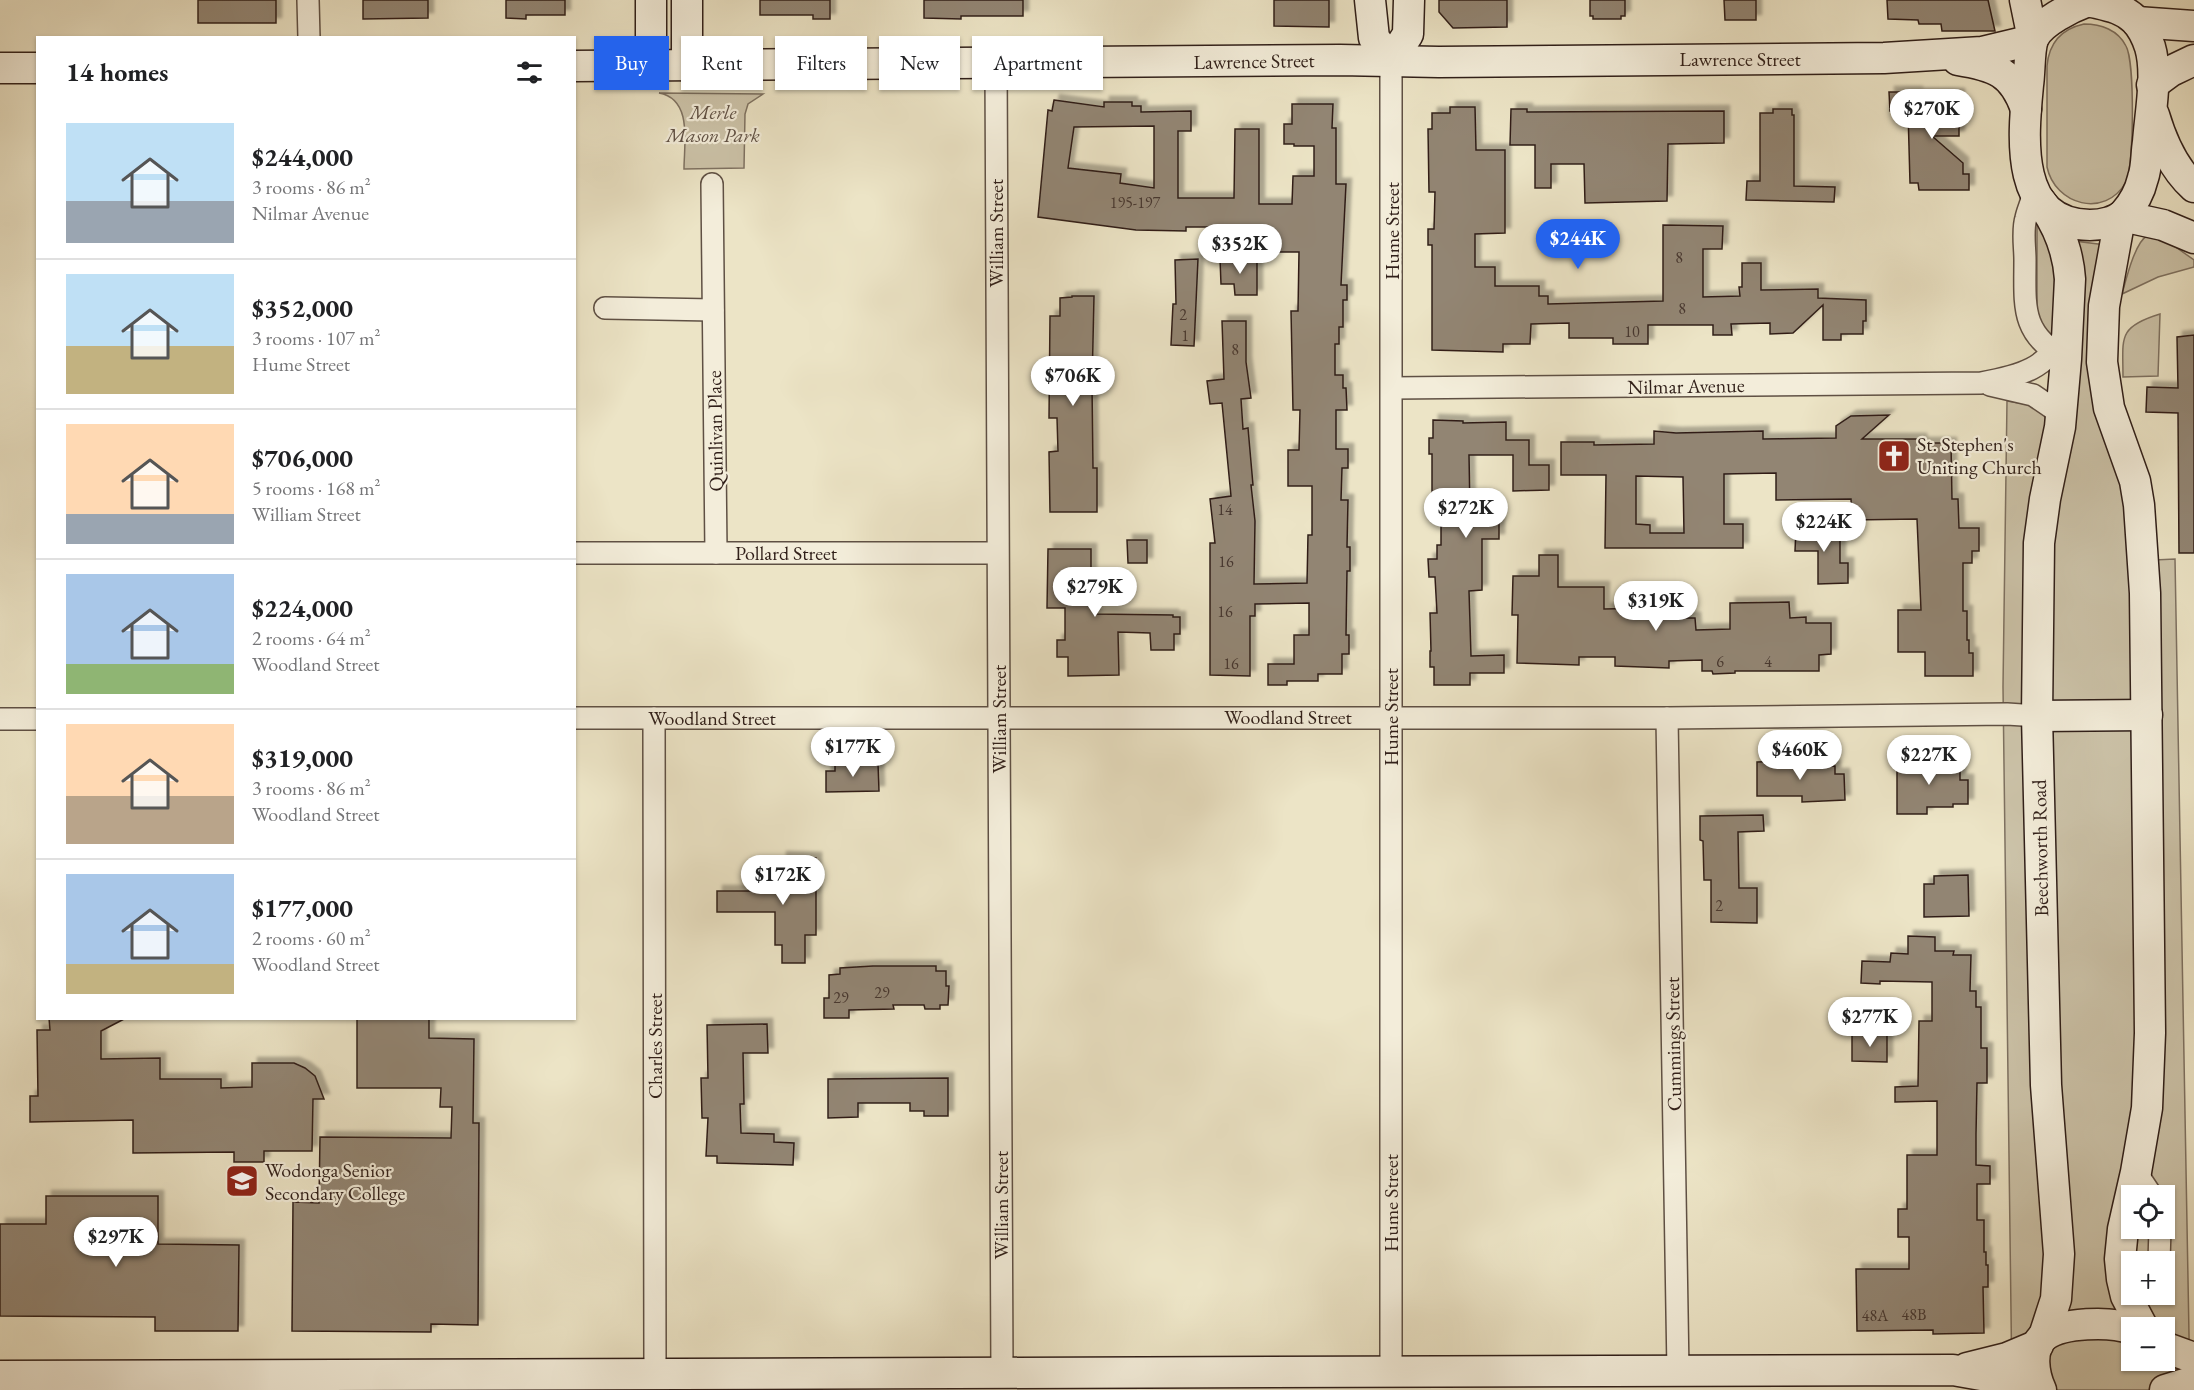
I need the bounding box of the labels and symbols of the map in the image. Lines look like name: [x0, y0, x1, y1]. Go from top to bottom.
street label: Lawrence Street: [1679, 46, 1801, 72]
street label: Lawrence Street: [1193, 47, 1316, 75]
pin: $270K: [1890, 89, 1974, 140]
park label: Merle Mason Park: [665, 99, 760, 148]
street label: William Street: [983, 178, 1009, 287]
street label: Hume Street: [1379, 181, 1405, 280]
house number: 195-197: [1110, 192, 1161, 213]
pin: $244K: [1536, 219, 1620, 270]
pin: $352K: [1198, 224, 1282, 275]
house number: 8: [1675, 247, 1683, 268]
house number: 8: [1678, 298, 1686, 319]
house number: 2: [1179, 304, 1187, 325]
house number: 10: [1624, 321, 1640, 342]
house number: 1: [1181, 325, 1189, 346]
house number: 8: [1231, 339, 1239, 360]
pin: $706K: [1031, 356, 1115, 407]
street label: Quinlivan Place: [701, 370, 729, 492]
street label: Nilmar Avenue: [1627, 372, 1745, 400]
place label: St. Stephen's Uniting Church: [1917, 431, 2042, 480]
church icon: St. Stephen's Uniting Church: [1876, 438, 1912, 474]
pin: $272K: [1424, 488, 1508, 539]
house number: 14: [1217, 499, 1233, 520]
pin: $224K: [1782, 502, 1866, 553]
street label: Pollard Street: [735, 540, 838, 566]
house number: 16: [1218, 551, 1234, 572]
pin: $279K: [1053, 567, 1137, 618]
pin: $319K: [1614, 581, 1698, 632]
house number: 16: [1217, 601, 1233, 622]
house number: 6: [1716, 651, 1724, 672]
house number: 4: [1764, 651, 1772, 672]
house number: 16: [1223, 653, 1239, 674]
street label: William Street: [986, 664, 1012, 773]
street label: Hume Street: [1378, 667, 1404, 766]
street label: Woodland Street: [1224, 704, 1353, 730]
street label: Woodland Street: [648, 705, 777, 731]
pin: $177K: [811, 727, 895, 778]
pin: $460K: [1758, 730, 1842, 781]
pin: $227K: [1887, 735, 1971, 786]
street label: Beechworth Road: [2026, 778, 2054, 917]
pin: $172K: [741, 855, 825, 906]
house number: 2: [1715, 895, 1723, 916]
street label: Cummings Street: [1659, 976, 1687, 1111]
house number: 29: [874, 982, 890, 1003]
house number: 29: [833, 987, 849, 1008]
street label: Charles Street: [642, 992, 668, 1099]
pin: $277K: [1828, 997, 1912, 1048]
street label: William Street: [988, 1150, 1014, 1259]
street label: Hume Street: [1378, 1153, 1404, 1252]
place label: Wodonga Senior Secondary College: [265, 1157, 406, 1206]
school or university icon: Wodonga Senior Secondary College: [224, 1163, 260, 1199]
pin: $297K: [74, 1217, 158, 1268]
house number: 48B: [1902, 1304, 1926, 1325]
house number: 48A: [1862, 1305, 1889, 1326]

